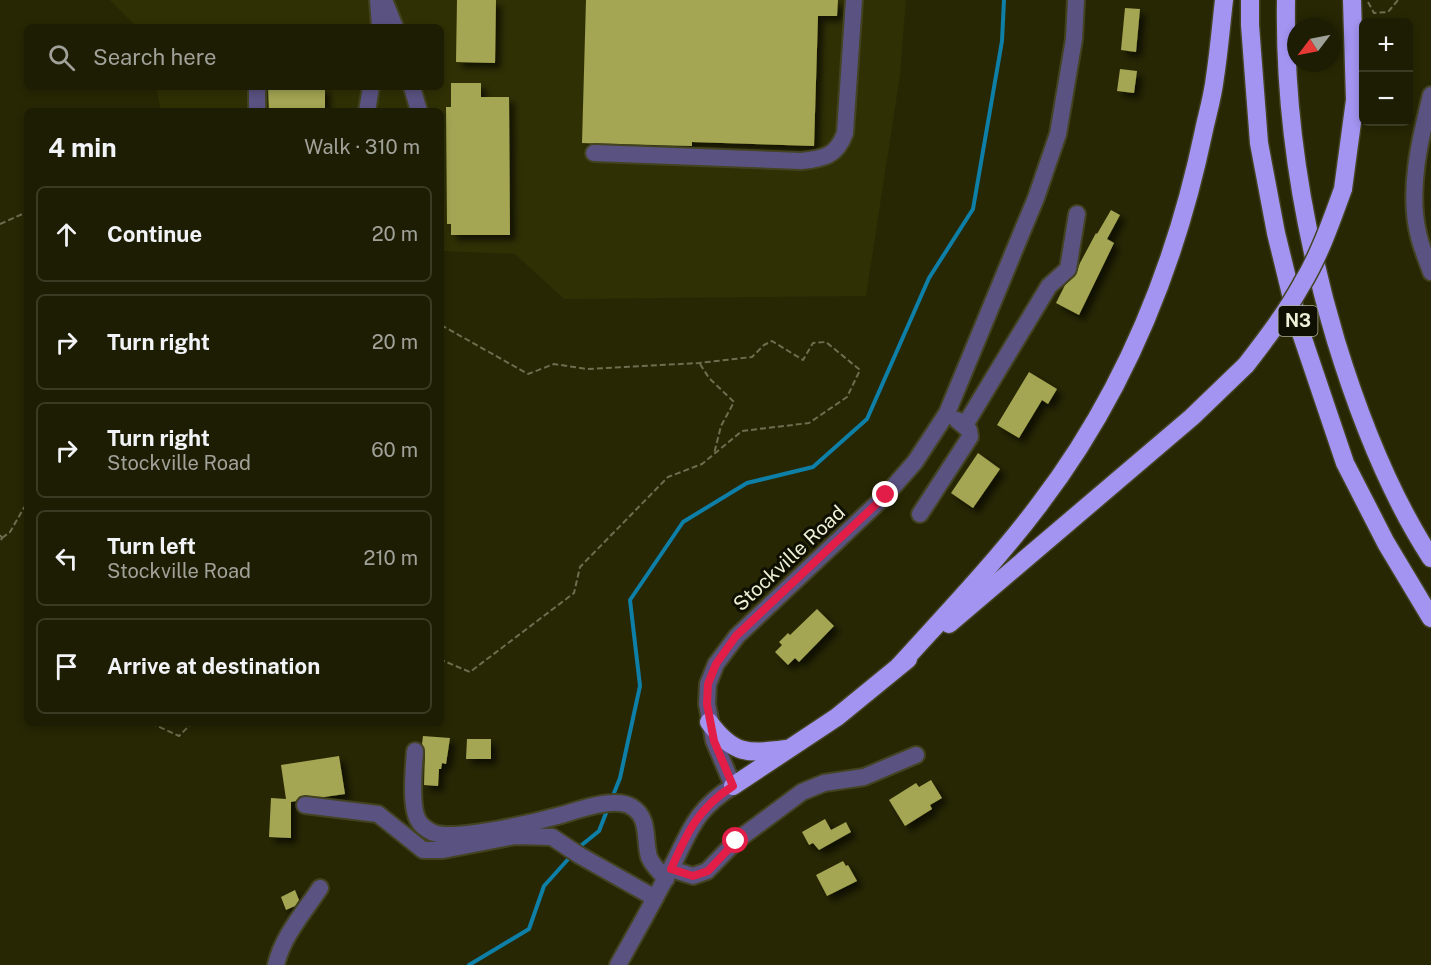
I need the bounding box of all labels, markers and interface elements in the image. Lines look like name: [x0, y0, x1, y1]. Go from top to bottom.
north arrow: [1287, 18, 1341, 72]
map controls: [1359, 18, 1413, 126]
button: +: [1359, 18, 1413, 72]
search box: [24, 24, 444, 90]
icon: search: [45, 41, 78, 74]
text: Search here: [93, 44, 217, 70]
button: −: [1359, 72, 1413, 126]
text: 4 min: [48, 132, 117, 163]
text: Walk · 310 m: [304, 135, 420, 159]
icon: ahead: [50, 218, 83, 251]
text: Continue: [107, 221, 202, 247]
text: 20 m: [372, 222, 418, 246]
road number: N3: [1278, 306, 1318, 336]
icon: right: [50, 326, 83, 359]
text: Turn right: [107, 329, 210, 355]
text: 20 m: [372, 330, 418, 354]
text: Turn right: [107, 425, 210, 451]
icon: right: [50, 434, 83, 467]
text: 60 m: [371, 438, 418, 462]
text: Stockville Road: [107, 451, 251, 475]
route end: [872, 481, 898, 507]
street label: Stockville Road: [728, 500, 850, 616]
text: Turn left: [107, 533, 196, 559]
icon: left: [50, 542, 83, 575]
text: 210 m: [364, 546, 418, 570]
text: Stockville Road: [107, 559, 251, 583]
icon: arrive: [50, 650, 83, 683]
text: Arrive at destination: [107, 653, 320, 679]
route start: [722, 827, 748, 853]

